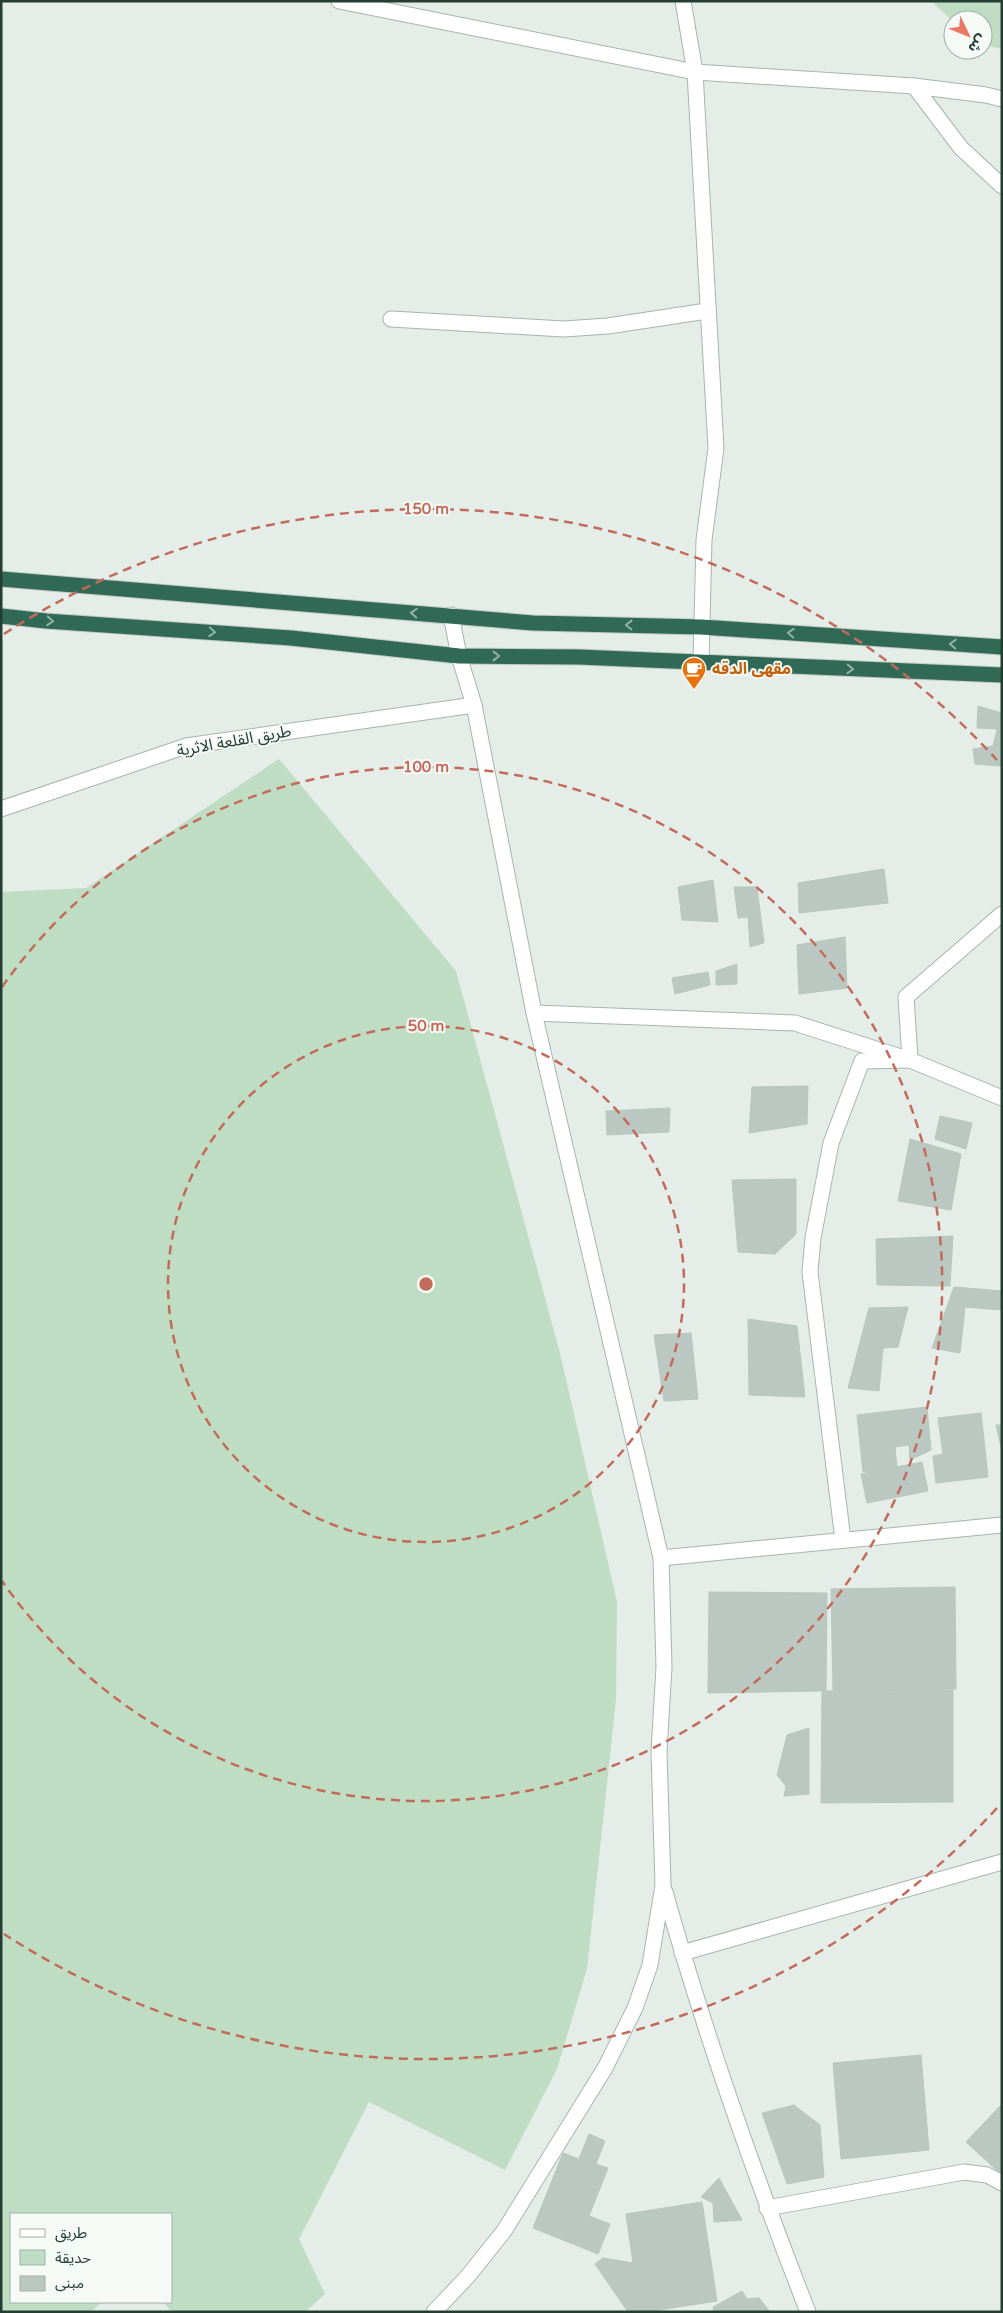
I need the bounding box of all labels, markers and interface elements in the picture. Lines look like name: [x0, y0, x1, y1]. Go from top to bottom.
north arrow: [943, 10, 993, 60]
text: ش: [964, 31, 990, 56]
text: 150 m: [403, 500, 449, 518]
one-way arrow: [410, 608, 418, 619]
one-way arrow: [46, 615, 54, 626]
one-way arrow: [624, 620, 632, 630]
one-way arrow: [208, 626, 216, 637]
one-way arrow: [787, 628, 795, 639]
one-way arrow: [949, 639, 957, 650]
one-way arrow: [492, 651, 500, 661]
cafe icon: مقهى الدقه: [681, 656, 707, 690]
place label: مقهى الدقه: [712, 659, 791, 679]
one-way arrow: [847, 663, 855, 674]
street label: طريق القلعة الاثرية: [175, 721, 293, 761]
text: 100 m: [403, 758, 449, 776]
text: 50 m: [408, 1017, 444, 1035]
centre of rings: [417, 1275, 435, 1293]
legend: [10, 2213, 172, 2303]
text: طريق: [55, 2224, 87, 2243]
text: حديقة: [55, 2249, 91, 2267]
text: مبنى: [55, 2274, 84, 2292]

